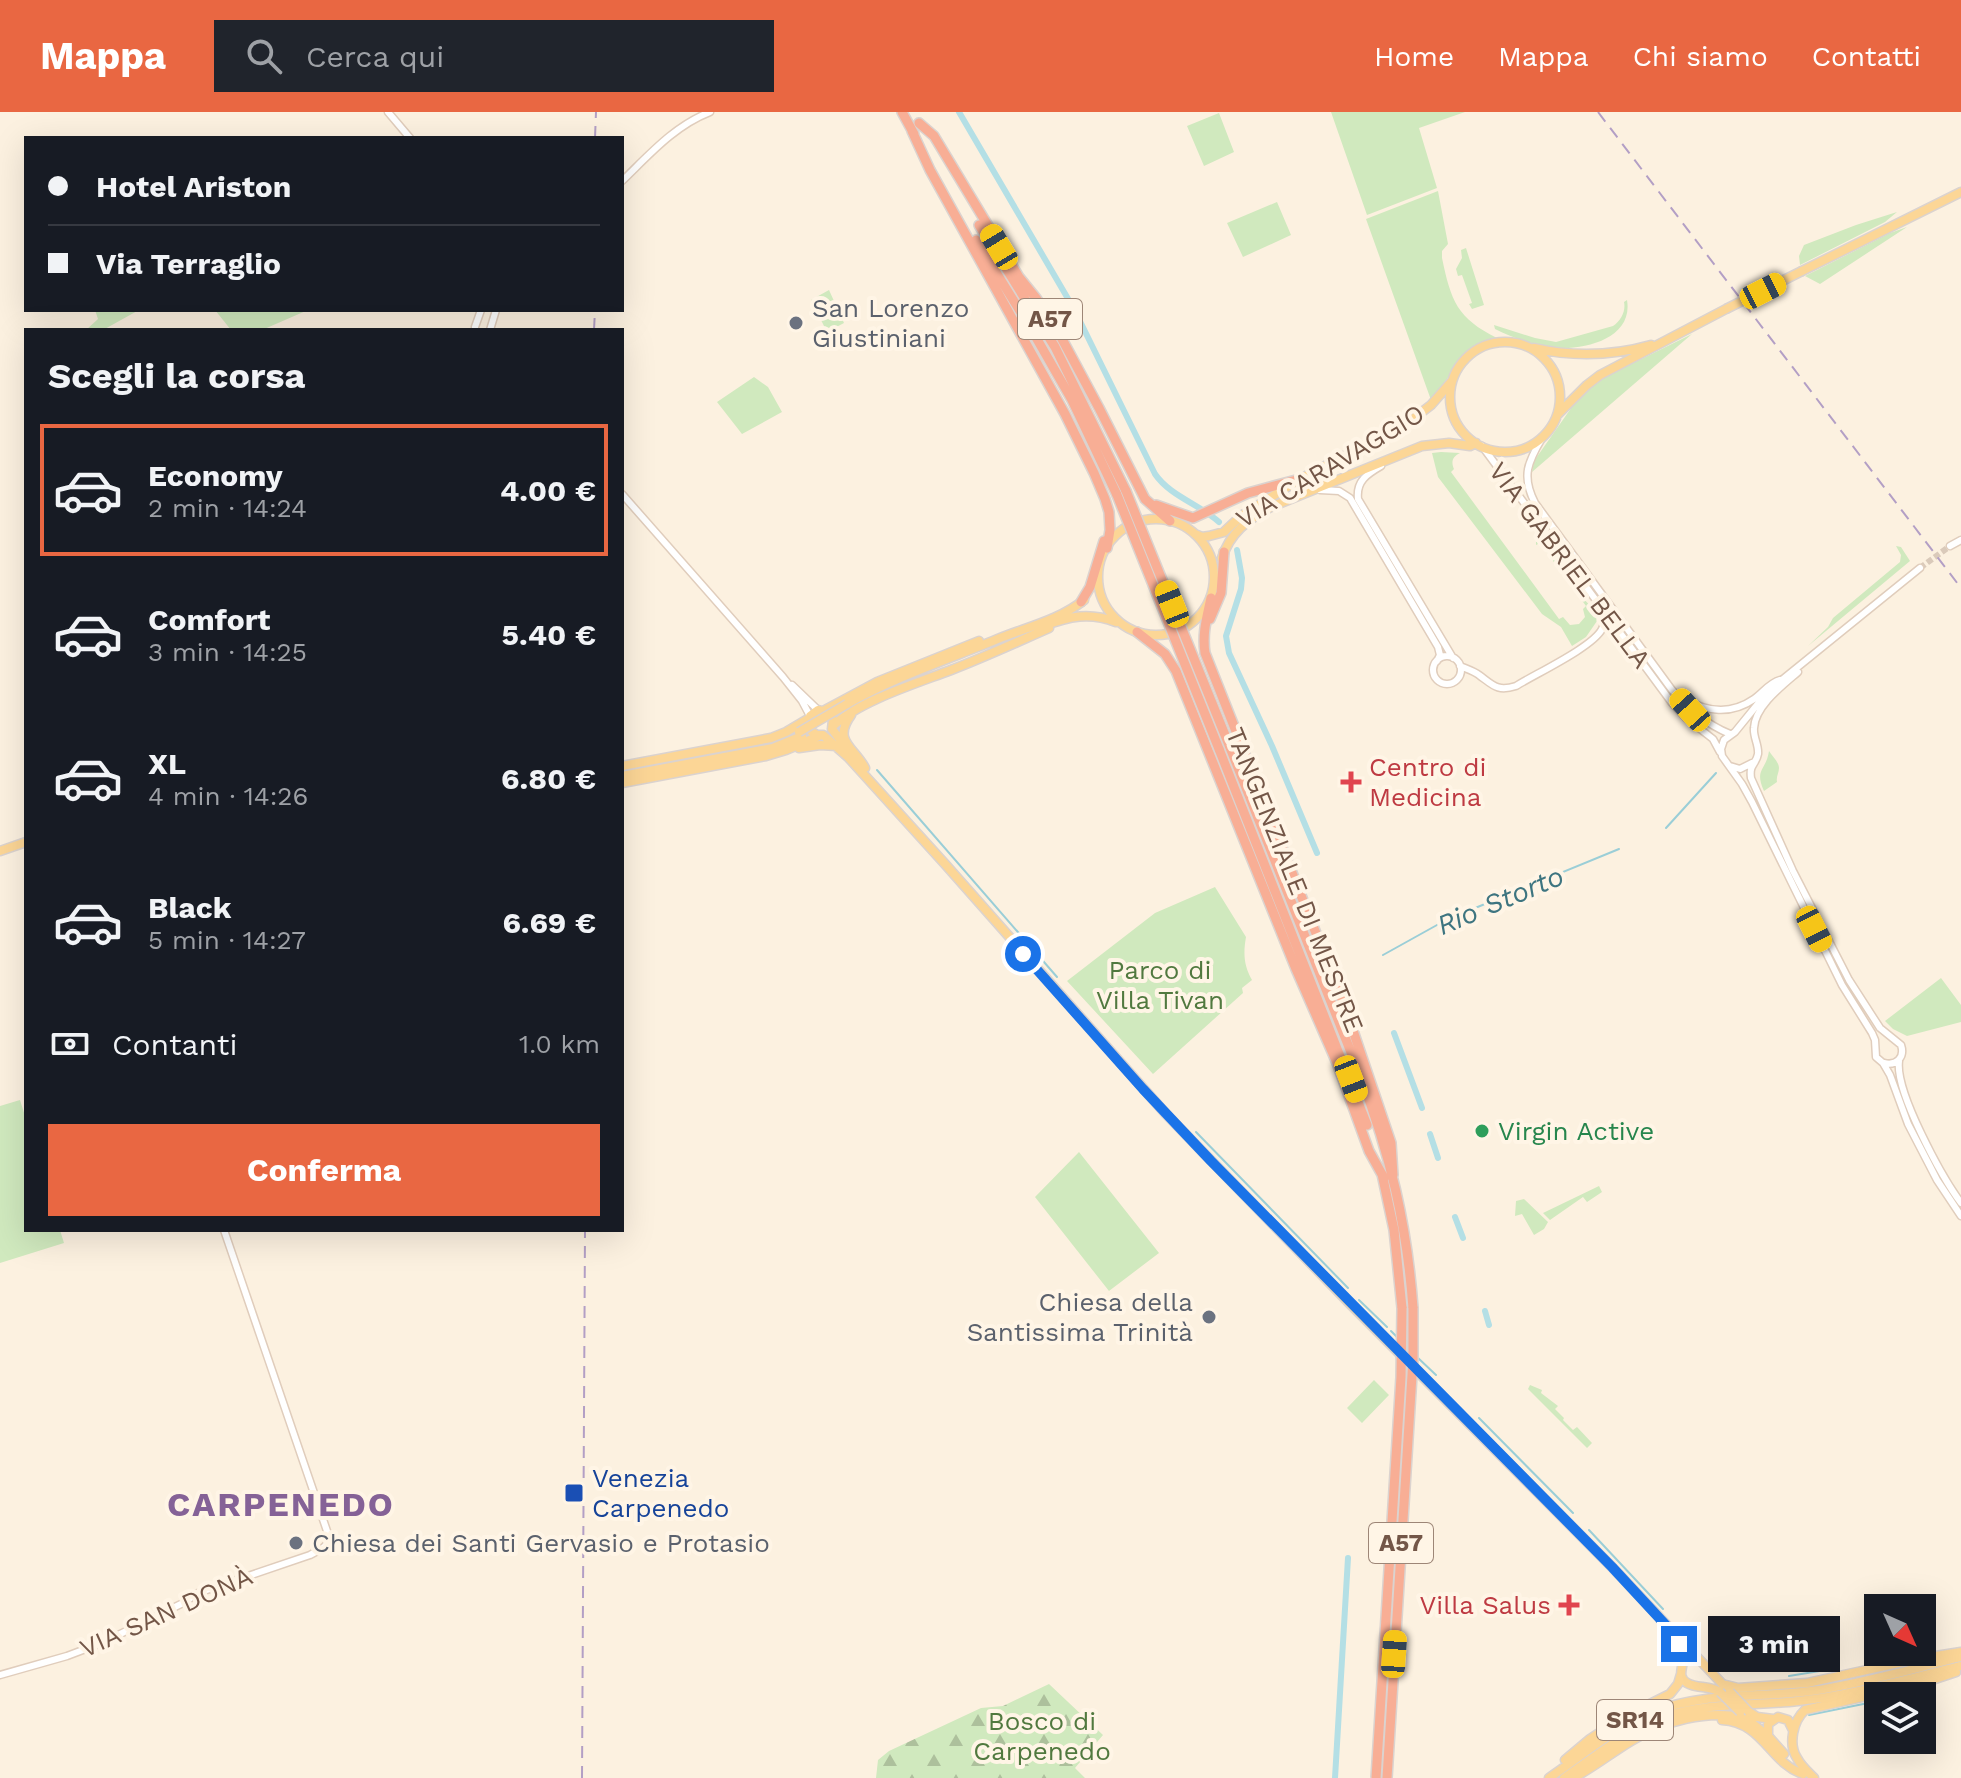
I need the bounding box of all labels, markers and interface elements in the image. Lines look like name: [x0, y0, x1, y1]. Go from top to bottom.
search box: [214, 20, 774, 92]
text: Mappa: [40, 34, 166, 78]
icon: search: [242, 34, 286, 78]
text: Cerca qui: [306, 39, 444, 74]
text: Home: [1374, 40, 1454, 73]
text: Mappa: [1498, 40, 1589, 73]
text: Chi siamo: [1633, 40, 1768, 73]
text: Contatti: [1812, 40, 1921, 73]
text: Hotel Ariston: [96, 169, 291, 204]
car: [976, 220, 1022, 274]
text: Via Terraglio: [96, 246, 281, 281]
car: [1736, 269, 1790, 313]
place label: San Lorenzo Giustiniani: [812, 293, 969, 353]
road number: A57: [1018, 299, 1082, 339]
marker: San Lorenzo Giustiniani: [787, 314, 805, 332]
text: Scegli la corsa: [48, 355, 305, 397]
street label: VIA CARAVAGGIO: [1231, 398, 1429, 534]
icon: car: [52, 454, 124, 526]
street label: VIA GABRIEL BELLA: [1483, 456, 1657, 674]
text: Economy: [148, 458, 283, 493]
text: 4.00 €: [500, 473, 596, 508]
text: 2 min · 14:24: [148, 493, 307, 523]
car: [1152, 577, 1192, 631]
icon: car: [52, 598, 124, 670]
text: Comfort: [148, 602, 270, 637]
text: 5.40 €: [502, 617, 596, 652]
text: 3 min · 14:25: [148, 637, 307, 667]
car: [1665, 684, 1715, 736]
street label: TANGENZIALE DI MESTRE: [1220, 723, 1370, 1037]
icon: car: [52, 742, 124, 814]
text: XL: [148, 746, 186, 781]
place label: Centro di Medicina: [1369, 752, 1487, 812]
text: 6.80 €: [501, 761, 596, 796]
marker: Centro di Medicina: [1340, 771, 1362, 793]
text: 4 min · 14:26: [148, 781, 308, 811]
water label: Rio Storto: [1432, 859, 1569, 942]
icon: car: [52, 886, 124, 958]
text: Black: [148, 890, 232, 925]
car: [1792, 902, 1836, 956]
text: 6.69 €: [502, 905, 596, 940]
text: 5 min · 14:27: [148, 925, 306, 955]
route start: [1005, 936, 1041, 972]
park label: Parco di Villa Tivan: [1096, 955, 1224, 1015]
icon: cash: [48, 1022, 92, 1066]
text: Contanti: [112, 1027, 237, 1062]
text: 1.0 km: [519, 1029, 600, 1059]
car: [1331, 1052, 1371, 1106]
place label: Virgin Active: [1498, 1116, 1654, 1146]
marker: Virgin Active: [1473, 1122, 1491, 1140]
button: Conferma: [48, 1124, 600, 1216]
place label: Chiesa della Santissima Trinità: [967, 1287, 1193, 1347]
marker: Chiesa della Santissima Trinità: [1200, 1308, 1218, 1326]
place label: Venezia Carpenedo: [592, 1463, 729, 1523]
marker: Venezia Carpenedo: [563, 1482, 585, 1504]
district label: CARPENEDO: [167, 1484, 395, 1524]
road number: A57: [1369, 1523, 1433, 1563]
place label: Chiesa dei Santi Gervasio e Protasio: [312, 1528, 770, 1558]
marker: Chiesa dei Santi Gervasio e Protasio: [287, 1534, 305, 1552]
street label: VIA SAN DONÀ: [75, 1561, 257, 1663]
place label: Villa Salus: [1420, 1590, 1551, 1620]
marker: Villa Salus: [1558, 1594, 1580, 1616]
north arrow: [1864, 1594, 1936, 1666]
map controls: [1864, 1594, 1936, 1754]
callout: 3 min: [1707, 1616, 1839, 1672]
route end: [1661, 1626, 1697, 1662]
car: [1380, 1629, 1408, 1679]
text: 3 min: [1738, 1629, 1810, 1659]
button: layers: [1864, 1682, 1936, 1754]
road number: SR14: [1597, 1700, 1673, 1740]
park label: Bosco di Carpenedo: [973, 1706, 1111, 1766]

